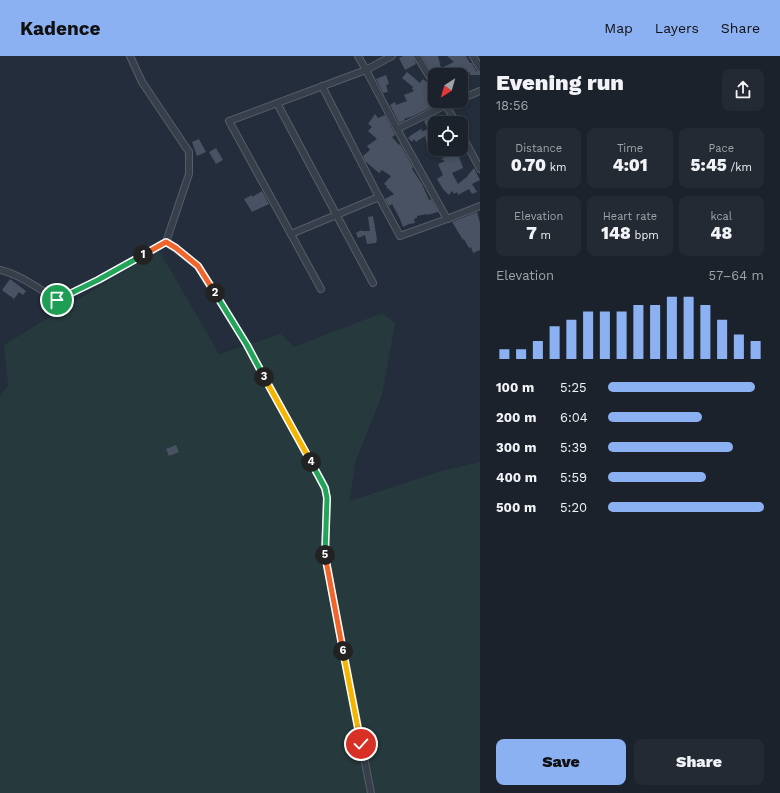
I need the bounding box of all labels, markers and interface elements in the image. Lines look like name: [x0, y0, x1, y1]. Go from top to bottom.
text: Kadence: [20, 17, 100, 40]
text: Map: [604, 20, 633, 36]
text: Layers: [655, 20, 699, 36]
text: Share: [721, 20, 760, 36]
north arrow: [428, 68, 468, 108]
map controls: [428, 68, 468, 156]
button: share: [722, 69, 764, 111]
text: Evening run: [496, 70, 624, 95]
text: 18:56: [496, 98, 528, 113]
button: locate: [428, 116, 468, 156]
text: Distance: [515, 142, 562, 155]
text: Time: [617, 142, 643, 155]
text: Pace: [709, 142, 734, 155]
text: 0.70: [511, 155, 546, 175]
text: 4:01: [612, 155, 648, 175]
text: 5:45: [691, 155, 727, 175]
text: km: [546, 161, 567, 174]
text: /km: [727, 161, 752, 174]
text: Elevation: [514, 210, 563, 223]
text: Heart rate: [603, 210, 657, 223]
text: kcal: [710, 210, 732, 223]
text: 7: [526, 223, 537, 243]
text: 148: [601, 223, 631, 243]
text: 48: [710, 223, 732, 243]
text: m: [537, 229, 551, 242]
text: bpm: [631, 229, 659, 242]
pin: 1: [133, 245, 153, 265]
text: 1: [141, 248, 145, 261]
text: Elevation: [496, 268, 554, 283]
text: 57–64 m: [709, 268, 764, 283]
pin: [40, 283, 74, 317]
pin: 2: [205, 283, 225, 303]
text: 2: [212, 286, 218, 299]
icon: arrive: [46, 289, 68, 311]
pin: 3: [254, 367, 274, 387]
text: 3: [261, 370, 267, 383]
text: 100 m: [496, 380, 534, 395]
text: 5:25: [560, 380, 587, 395]
text: 200 m: [496, 410, 536, 425]
text: 6:04: [560, 410, 588, 425]
text: 300 m: [496, 440, 536, 455]
text: 5:39: [560, 440, 587, 455]
pin: 4: [301, 452, 321, 472]
text: 4: [307, 455, 315, 468]
text: 400 m: [496, 470, 537, 485]
text: 5:59: [560, 470, 587, 485]
text: 500 m: [496, 500, 536, 515]
text: 5:20: [560, 500, 587, 515]
pin: 5: [315, 545, 335, 565]
text: 5: [322, 548, 328, 561]
pin: 6: [333, 641, 353, 661]
text: 6: [340, 644, 346, 657]
pin: [344, 727, 378, 761]
icon: check: [350, 733, 372, 755]
button: Save: [496, 739, 626, 785]
button: Share: [634, 739, 764, 785]

